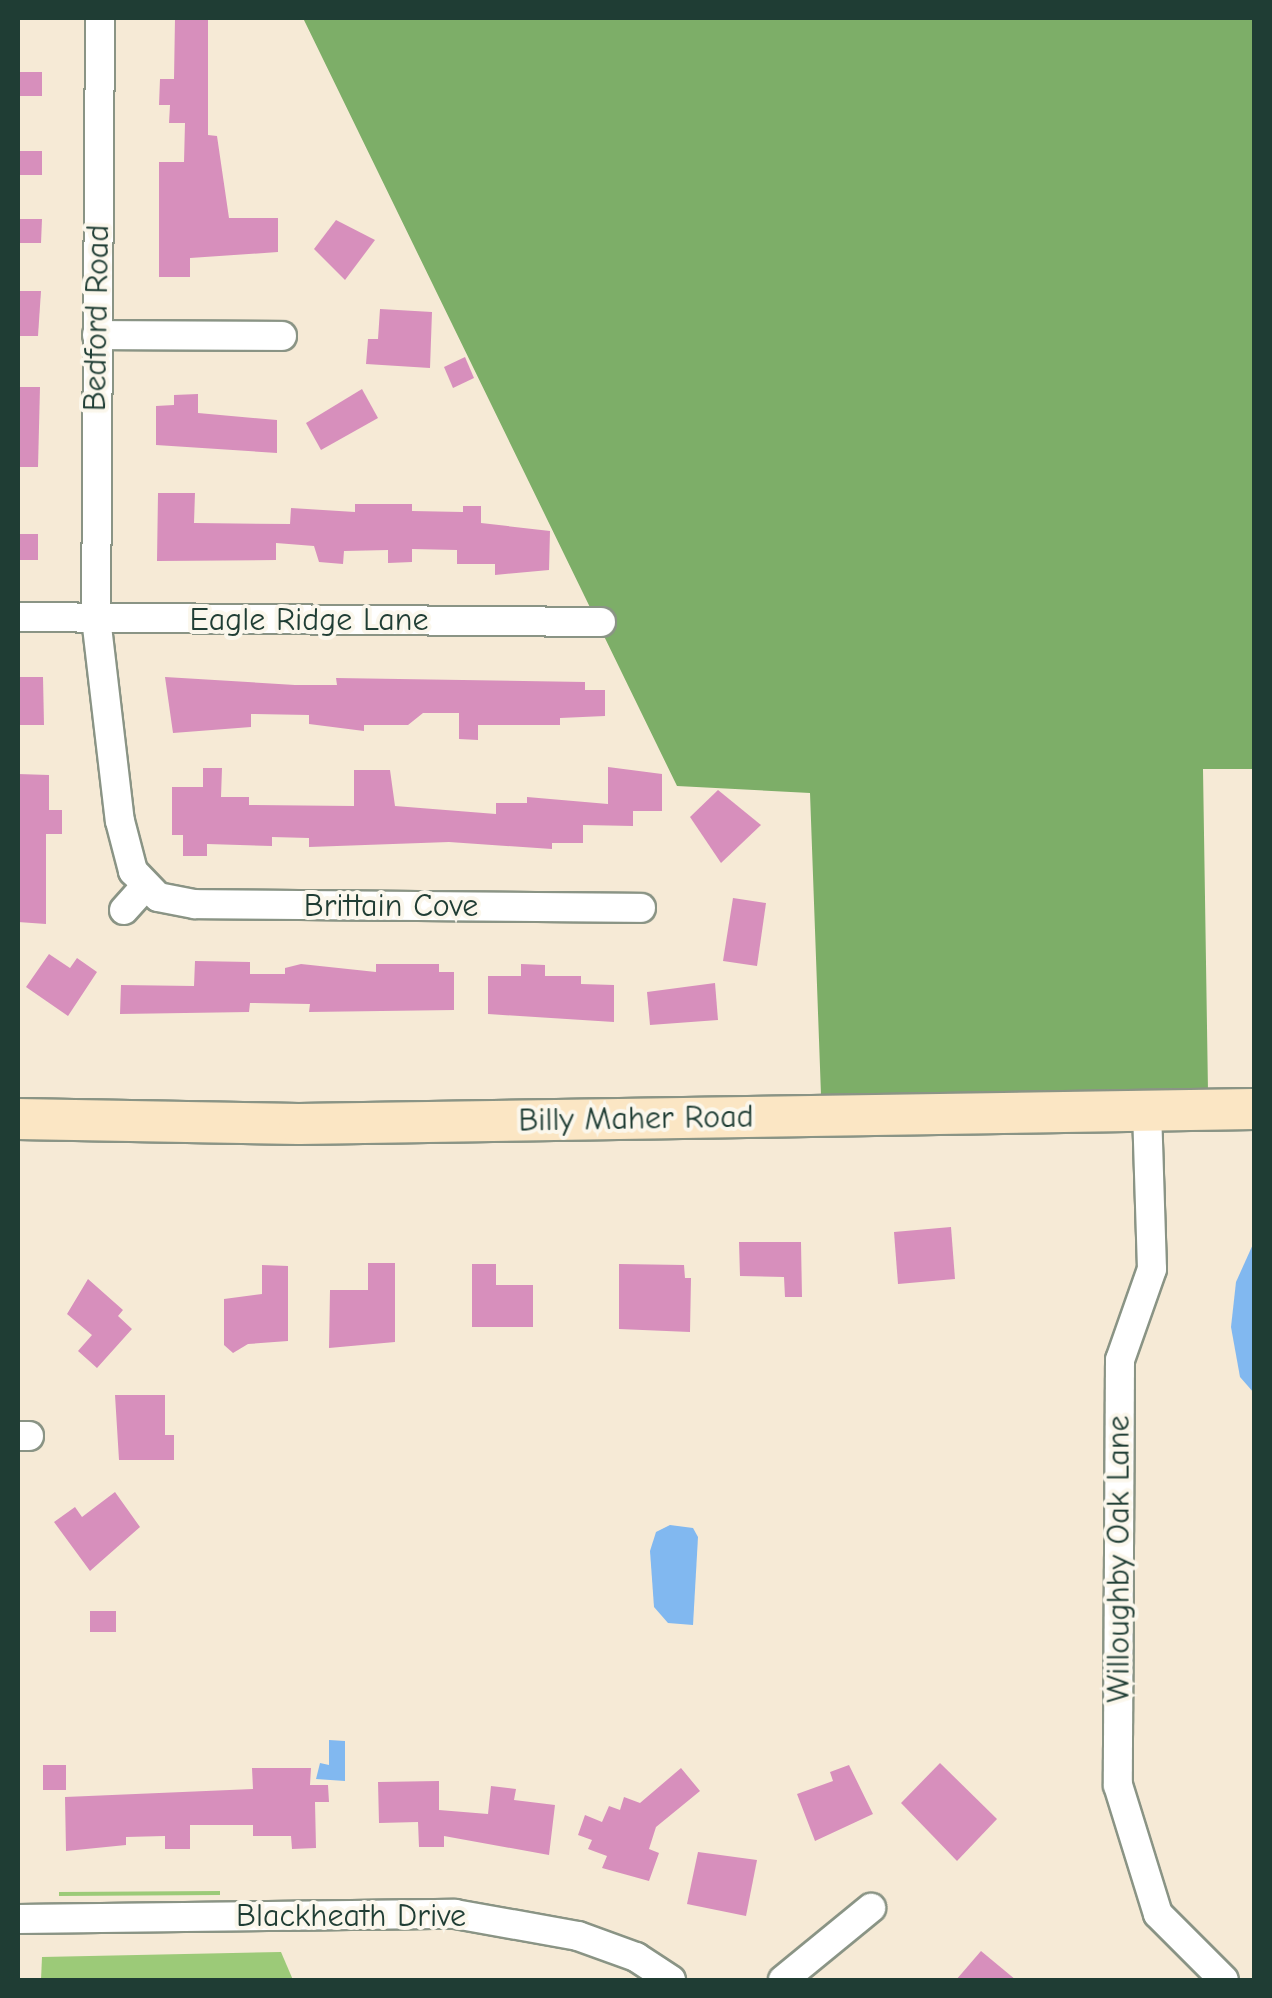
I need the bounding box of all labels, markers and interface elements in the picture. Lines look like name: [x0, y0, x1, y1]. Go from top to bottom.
street label: Bedford Road: [76, 224, 118, 412]
street label: Eagle Ridge Lane: [189, 601, 429, 639]
street label: Brittain Cove: [304, 887, 478, 925]
street label: Billy Maher Road: [518, 1098, 754, 1140]
street label: Willoughby Oak Lane: [1100, 1415, 1138, 1703]
street label: Blackheath Drive: [236, 1897, 466, 1935]

